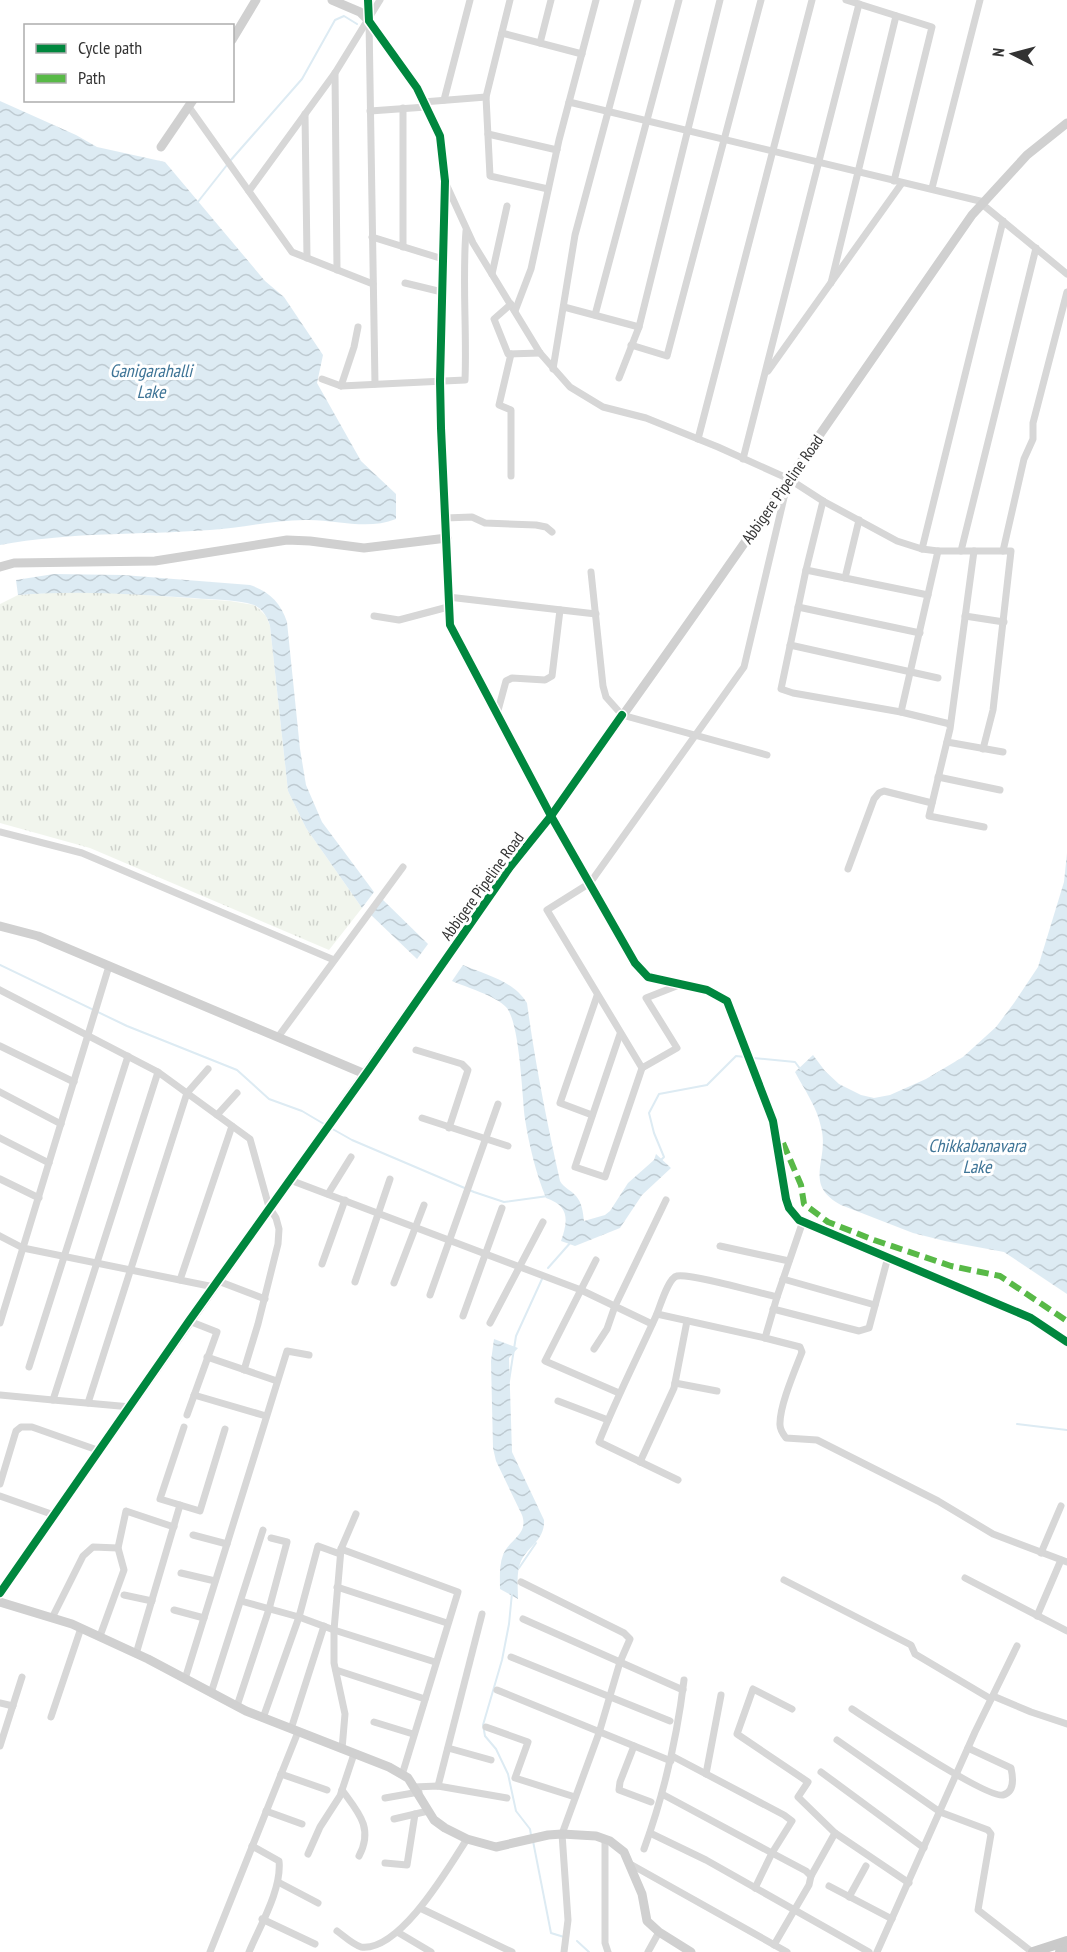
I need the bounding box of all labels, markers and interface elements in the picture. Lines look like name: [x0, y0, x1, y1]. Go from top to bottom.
legend: [24, 24, 234, 102]
north arrow: [983, 24, 1043, 84]
text: Cycle path: [78, 36, 142, 59]
text: N: [988, 47, 1008, 58]
text: Path: [78, 66, 106, 89]
water label: Ganigarahalli Lake: [110, 359, 194, 403]
street label: Abbigere Pipeline Road: [737, 431, 827, 547]
street label: Abbigere Pipeline Road: [436, 828, 528, 944]
water label: Chikkabanavara Lake: [928, 1134, 1027, 1178]

